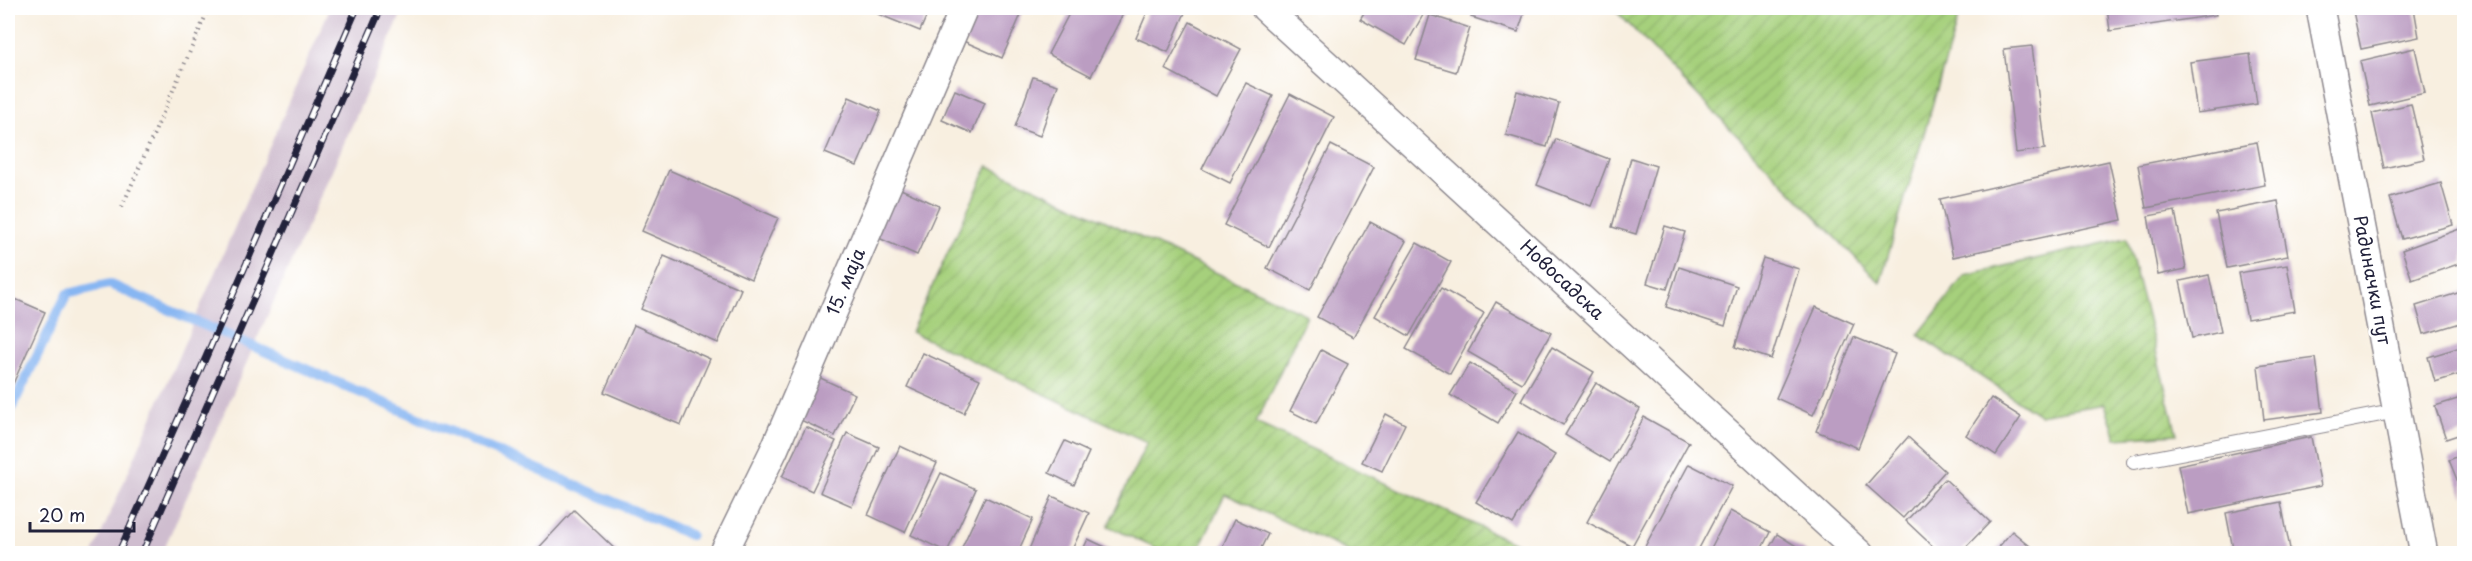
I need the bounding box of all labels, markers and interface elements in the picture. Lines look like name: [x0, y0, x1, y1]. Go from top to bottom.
street label: Радиначки пут: [2348, 213, 2399, 347]
street label: Новосадска: [1515, 233, 1612, 326]
street label: 15. маја: [818, 243, 871, 319]
scale bar: [30, 495, 134, 533]
text: 20 m: [39, 501, 85, 528]

